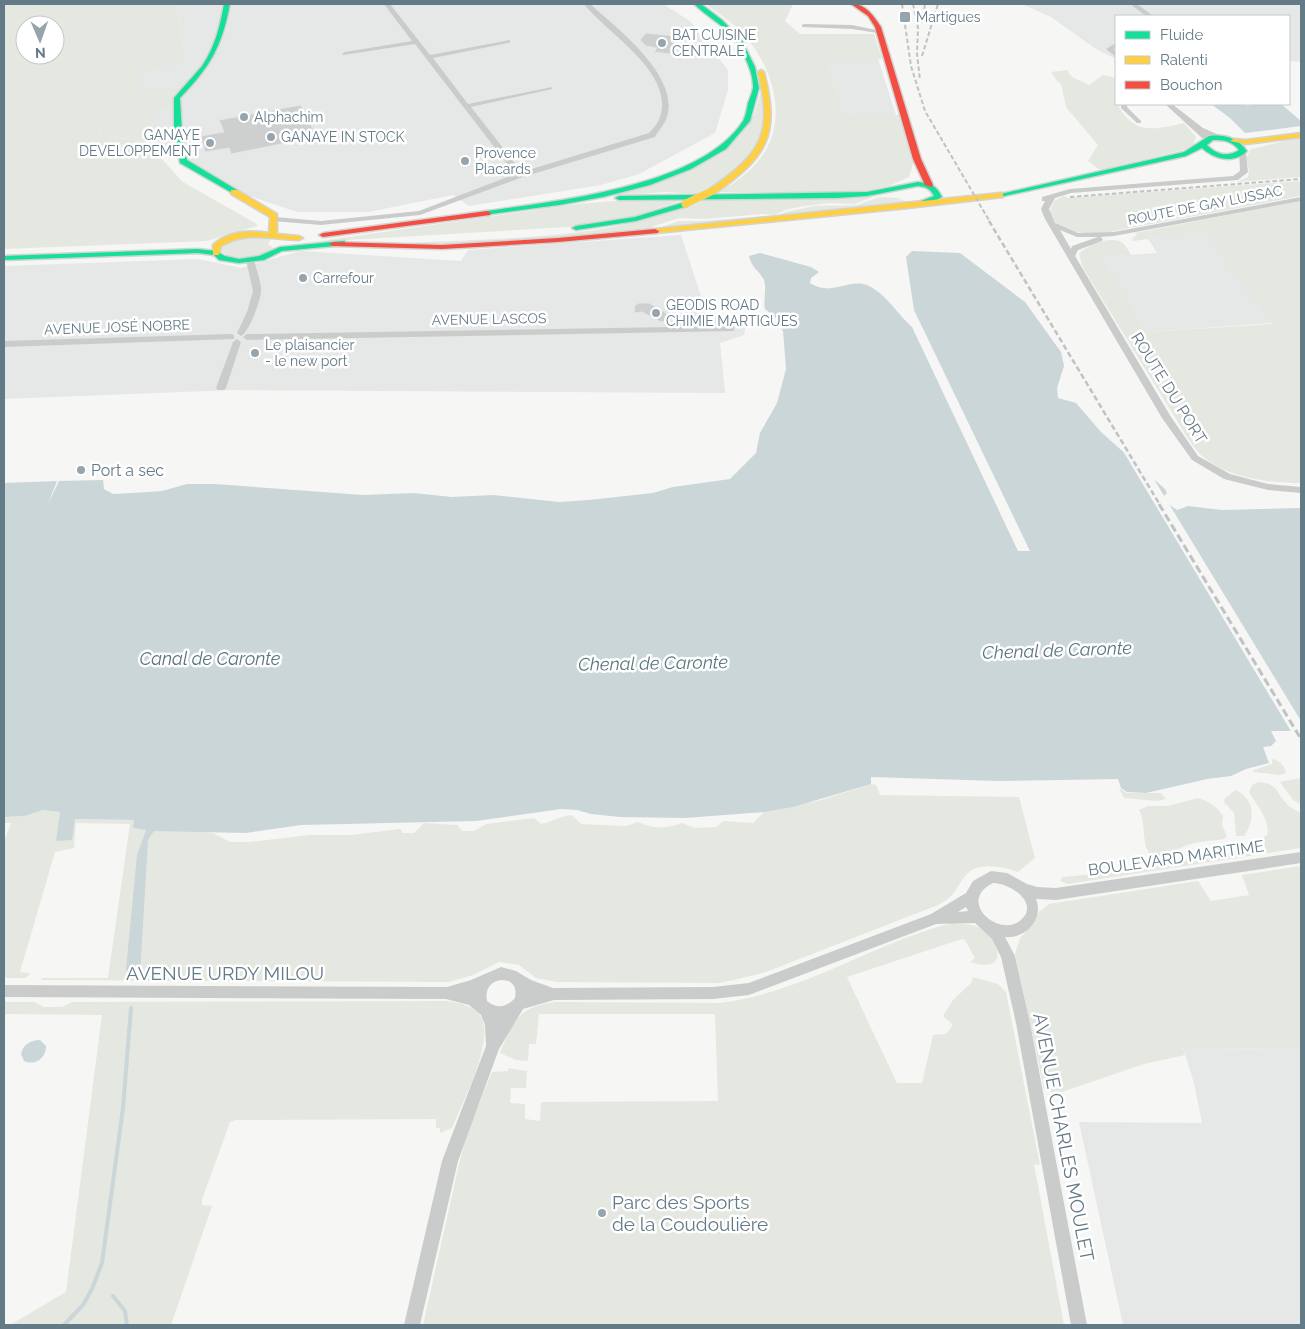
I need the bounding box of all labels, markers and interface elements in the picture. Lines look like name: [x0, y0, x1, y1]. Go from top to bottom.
place label: Martigues: [916, 9, 981, 25]
marker: Martigues: [898, 10, 912, 24]
north arrow: [15, 15, 65, 65]
legend: [1115, 15, 1290, 105]
text: Fluide: [1160, 26, 1203, 44]
place label: BAT CUISINE CENTRALE: [672, 27, 756, 59]
marker: BAT CUISINE CENTRALE: [656, 37, 668, 49]
text: N: [35, 45, 46, 61]
text: Ralenti: [1160, 51, 1208, 69]
text: Bouchon: [1160, 76, 1222, 94]
place label: Alphachim: [254, 109, 323, 125]
marker: Alphachim: [238, 111, 250, 123]
place label: GANAYE DEVELOPPEMENT: [79, 127, 200, 159]
place label: GANAYE IN STOCK: [281, 129, 405, 145]
marker: GANAYE IN STOCK: [265, 131, 277, 143]
marker: GANAYE DEVELOPPEMENT: [204, 137, 216, 149]
place label: Provence Placards: [475, 145, 536, 177]
marker: Provence Placards: [459, 155, 471, 167]
street label: ROUTE DE GAY LUSSAC: [1126, 182, 1284, 228]
place label: Carrefour: [313, 270, 374, 286]
marker: Carrefour: [297, 272, 309, 284]
place label: GEODIS ROAD CHIMIE MARTIGUES: [666, 297, 798, 329]
marker: GEODIS ROAD CHIMIE MARTIGUES: [650, 307, 662, 319]
street label: AVENUE LASCOS: [432, 310, 547, 328]
street label: AVENUE JOSÉ NOBRE: [44, 315, 190, 338]
street label: ROUTE DU PORT: [1127, 329, 1211, 447]
place label: Le plaisancier - le new port: [265, 337, 354, 369]
marker: Le plaisancier - le new port: [249, 347, 261, 359]
place label: Port a sec: [91, 461, 164, 480]
marker: Port a sec: [75, 464, 87, 476]
water label: Chenal de Caronte: [982, 637, 1133, 663]
water label: Canal de Caronte: [139, 648, 281, 669]
water label: Chenal de Caronte: [578, 651, 729, 675]
street label: BOULEVARD MARITIME: [1087, 836, 1265, 880]
street label: AVENUE URDY MILOU: [126, 962, 324, 984]
street label: AVENUE CHARLES MOULET: [1029, 1011, 1099, 1263]
place label: Parc des Sports de la Coudoulière: [612, 1191, 768, 1235]
marker: Parc des Sports de la Coudoulière: [596, 1207, 608, 1219]

